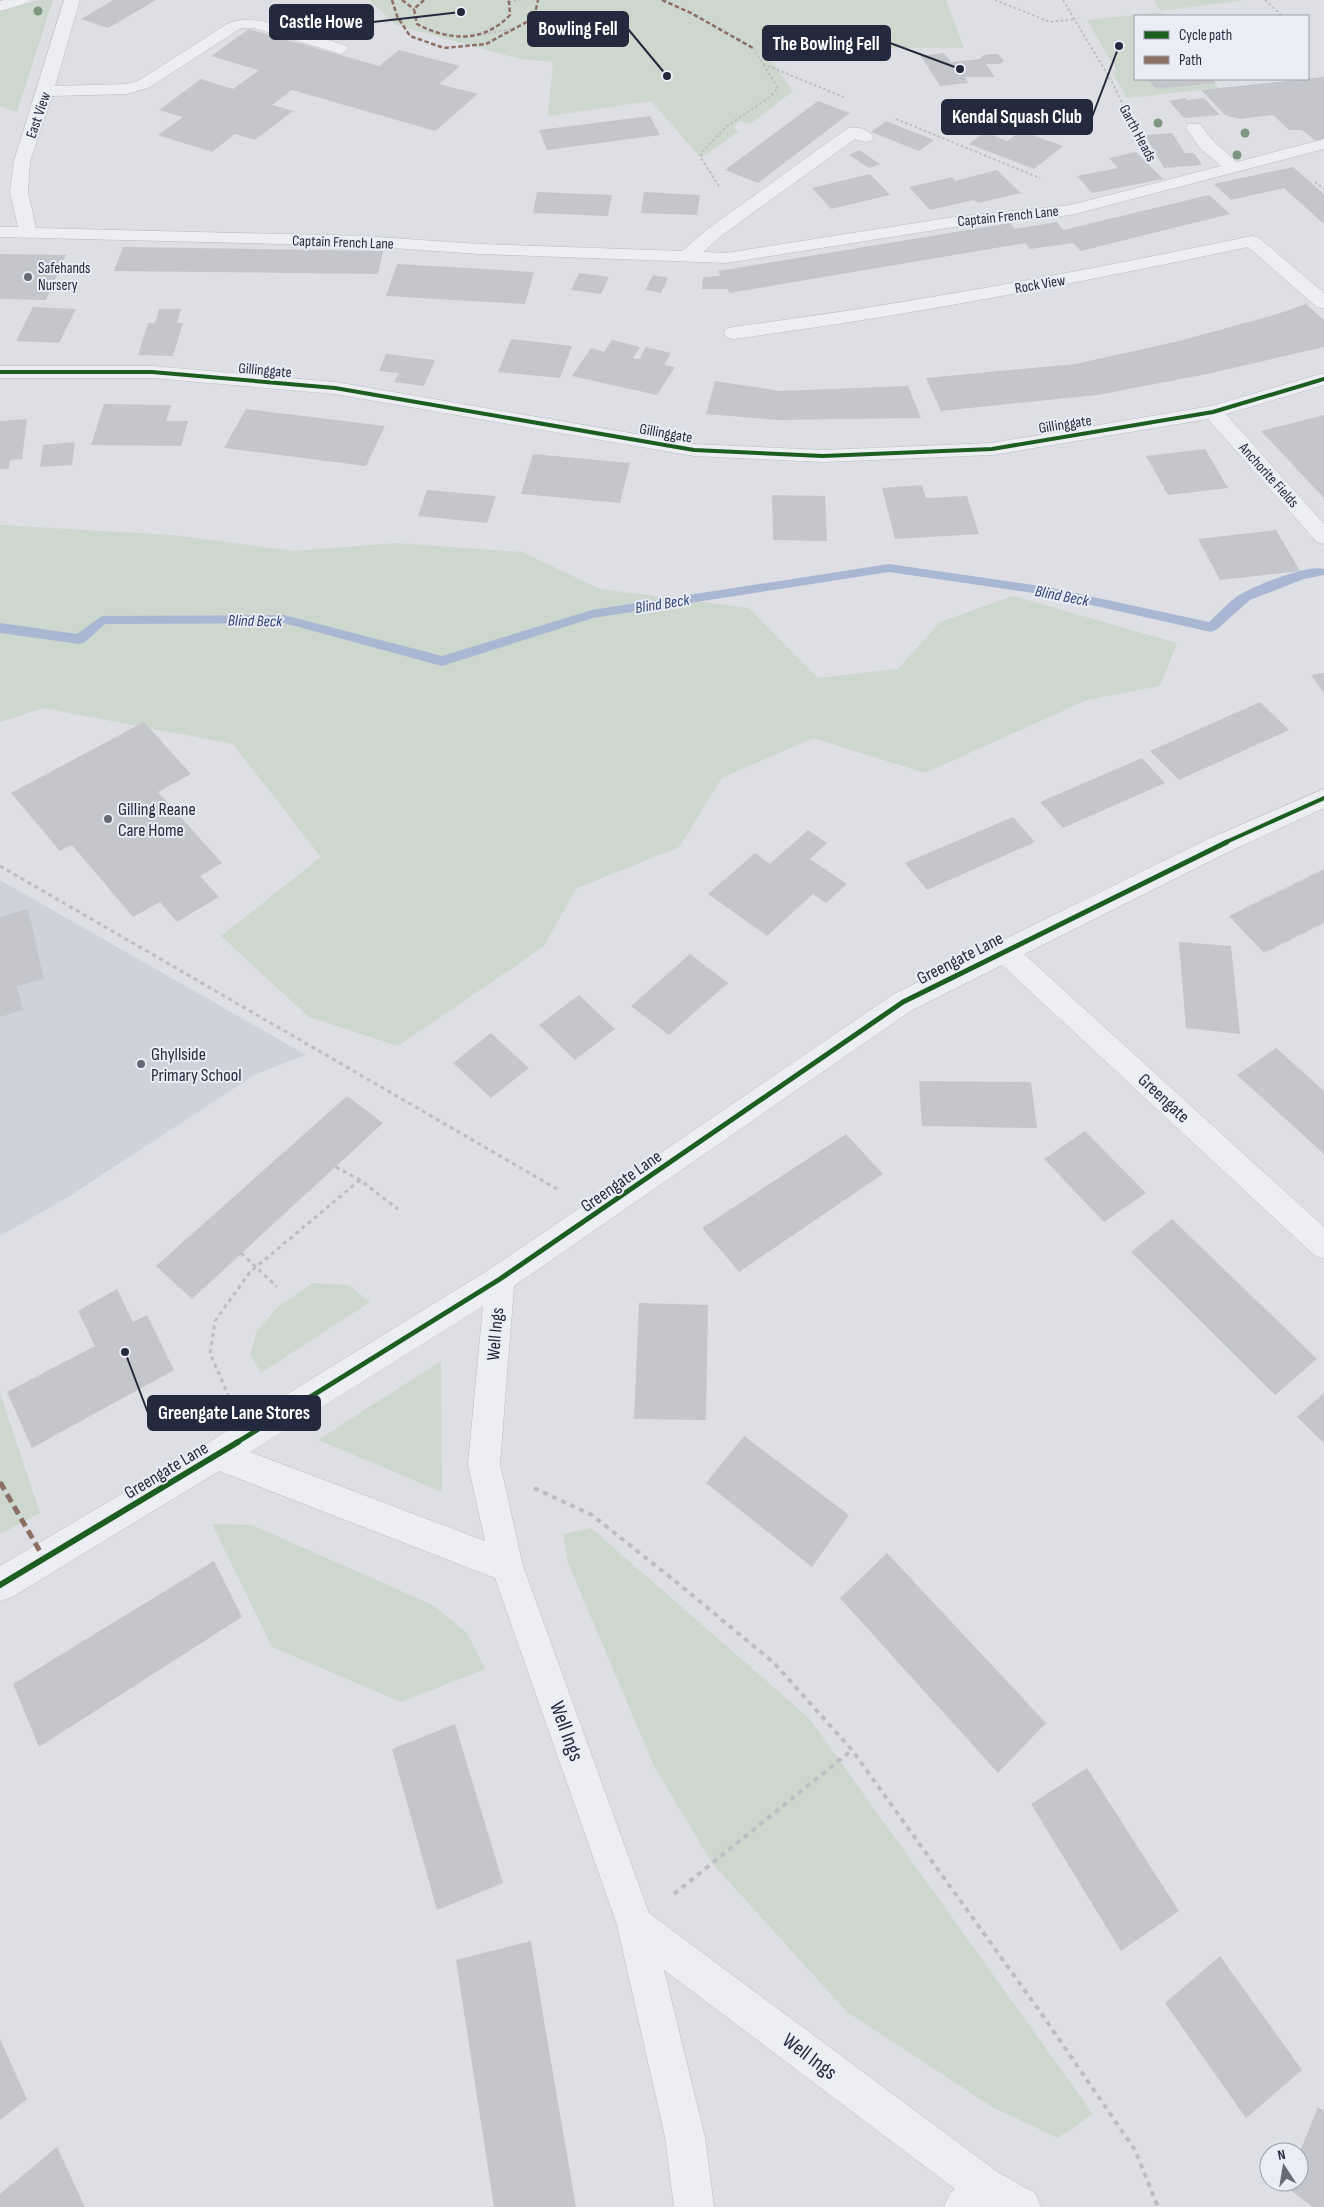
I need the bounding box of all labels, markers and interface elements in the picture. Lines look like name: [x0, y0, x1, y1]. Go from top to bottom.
callout: Castle Howe: [270, 5, 373, 39]
text: Castle Howe: [279, 11, 363, 34]
callout: Bowling Fell: [528, 12, 628, 46]
legend: [1134, 15, 1309, 80]
text: Bowling Fell: [538, 18, 618, 41]
callout: The Bowling Fell: [763, 26, 890, 60]
text: Cycle path: [1179, 26, 1232, 45]
text: The Bowling Fell: [772, 33, 880, 56]
text: Path: [1179, 51, 1202, 70]
street label: East View: [22, 89, 55, 141]
callout: Kendal Squash Club: [942, 100, 1092, 134]
street label: Garth Heads: [1115, 101, 1161, 165]
text: Kendal Squash Club: [952, 106, 1082, 129]
street label: Captain French Lane: [957, 202, 1060, 231]
street label: Captain French Lane: [292, 231, 394, 254]
place label: Safehands Nursery: [38, 259, 91, 295]
marker: Safehands Nursery: [22, 271, 34, 283]
street label: Rock View: [1013, 271, 1067, 298]
street label: Gillinggate: [238, 359, 292, 382]
street label: Gillinggate: [1037, 411, 1093, 438]
street label: Gillinggate: [638, 419, 694, 447]
street label: Anchorite Fields: [1234, 438, 1303, 512]
water label: Blind Beck: [1033, 582, 1091, 611]
water label: Blind Beck: [634, 591, 692, 618]
water label: Blind Beck: [228, 612, 283, 631]
place label: Gilling Reane Care Home: [118, 799, 196, 841]
marker: Gilling Reane Care Home: [102, 813, 114, 825]
street label: Greengate Lane: [914, 928, 1007, 989]
place label: Ghyllside Primary School: [151, 1044, 242, 1086]
marker: Ghyllside Primary School: [135, 1058, 147, 1070]
street label: Greengate: [1134, 1069, 1194, 1127]
street label: Greengate Lane: [577, 1146, 666, 1217]
street label: Well Ings: [483, 1307, 508, 1361]
callout: Greengate Lane Stores: [148, 1396, 320, 1430]
text: Greengate Lane Stores: [158, 1402, 310, 1425]
street label: Greengate Lane: [121, 1437, 212, 1504]
street label: Well Ings: [544, 1698, 589, 1765]
street label: Well Ings: [777, 2028, 842, 2085]
north arrow: [1259, 2142, 1309, 2192]
text: N: [1276, 2146, 1287, 2164]

